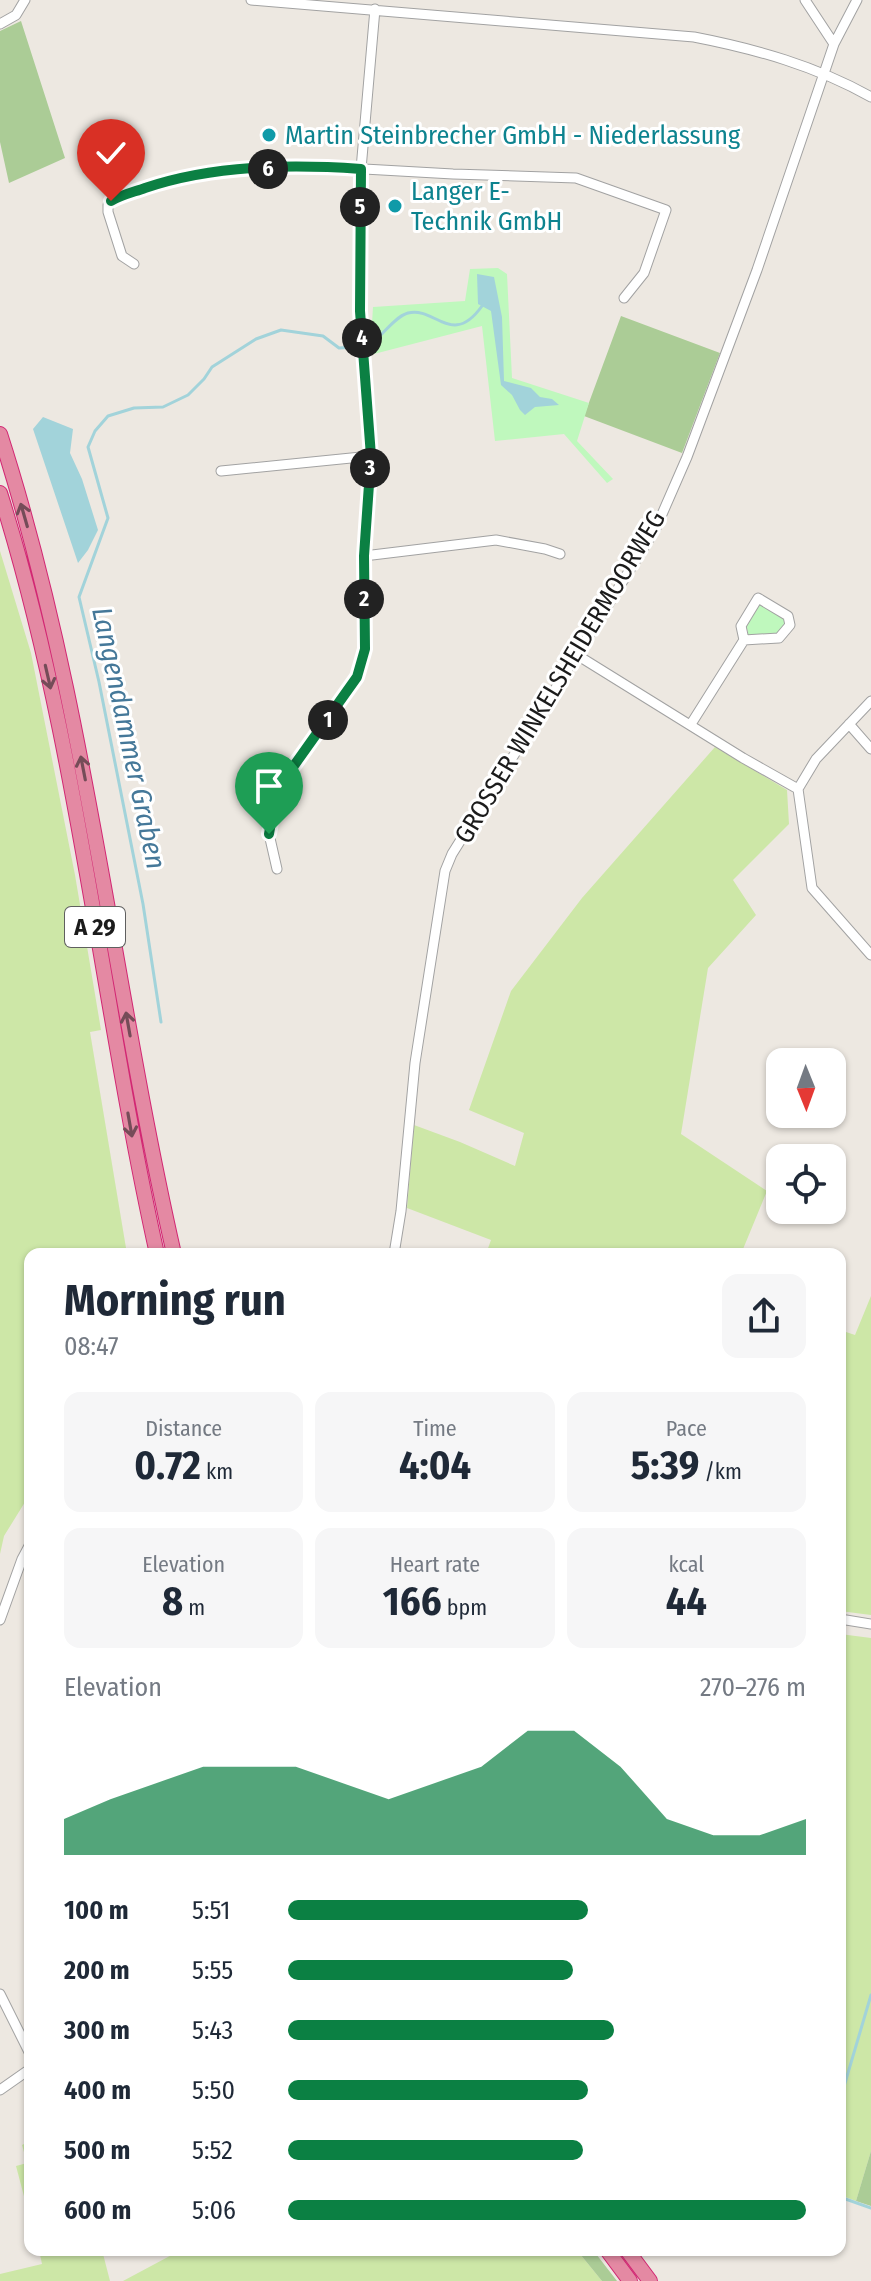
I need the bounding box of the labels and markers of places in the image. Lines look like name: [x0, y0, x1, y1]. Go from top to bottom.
pin: [77, 119, 145, 201]
place label: Martin Steinbrecher GmbH - Niederlassung: [285, 120, 741, 151]
marker: Martin Steinbrecher GmbH - Niederlassung: [260, 126, 278, 144]
pin: 6: [248, 149, 288, 189]
place label: Langer E- Technik GmbH: [411, 176, 562, 237]
pin: 5: [340, 187, 380, 227]
marker: Langer E- Technik GmbH: [386, 197, 404, 215]
pin: 4: [342, 318, 382, 358]
pin: 3: [350, 448, 390, 488]
pin: 2: [344, 579, 384, 619]
pin: 1: [308, 700, 348, 740]
pin: [235, 752, 303, 834]

